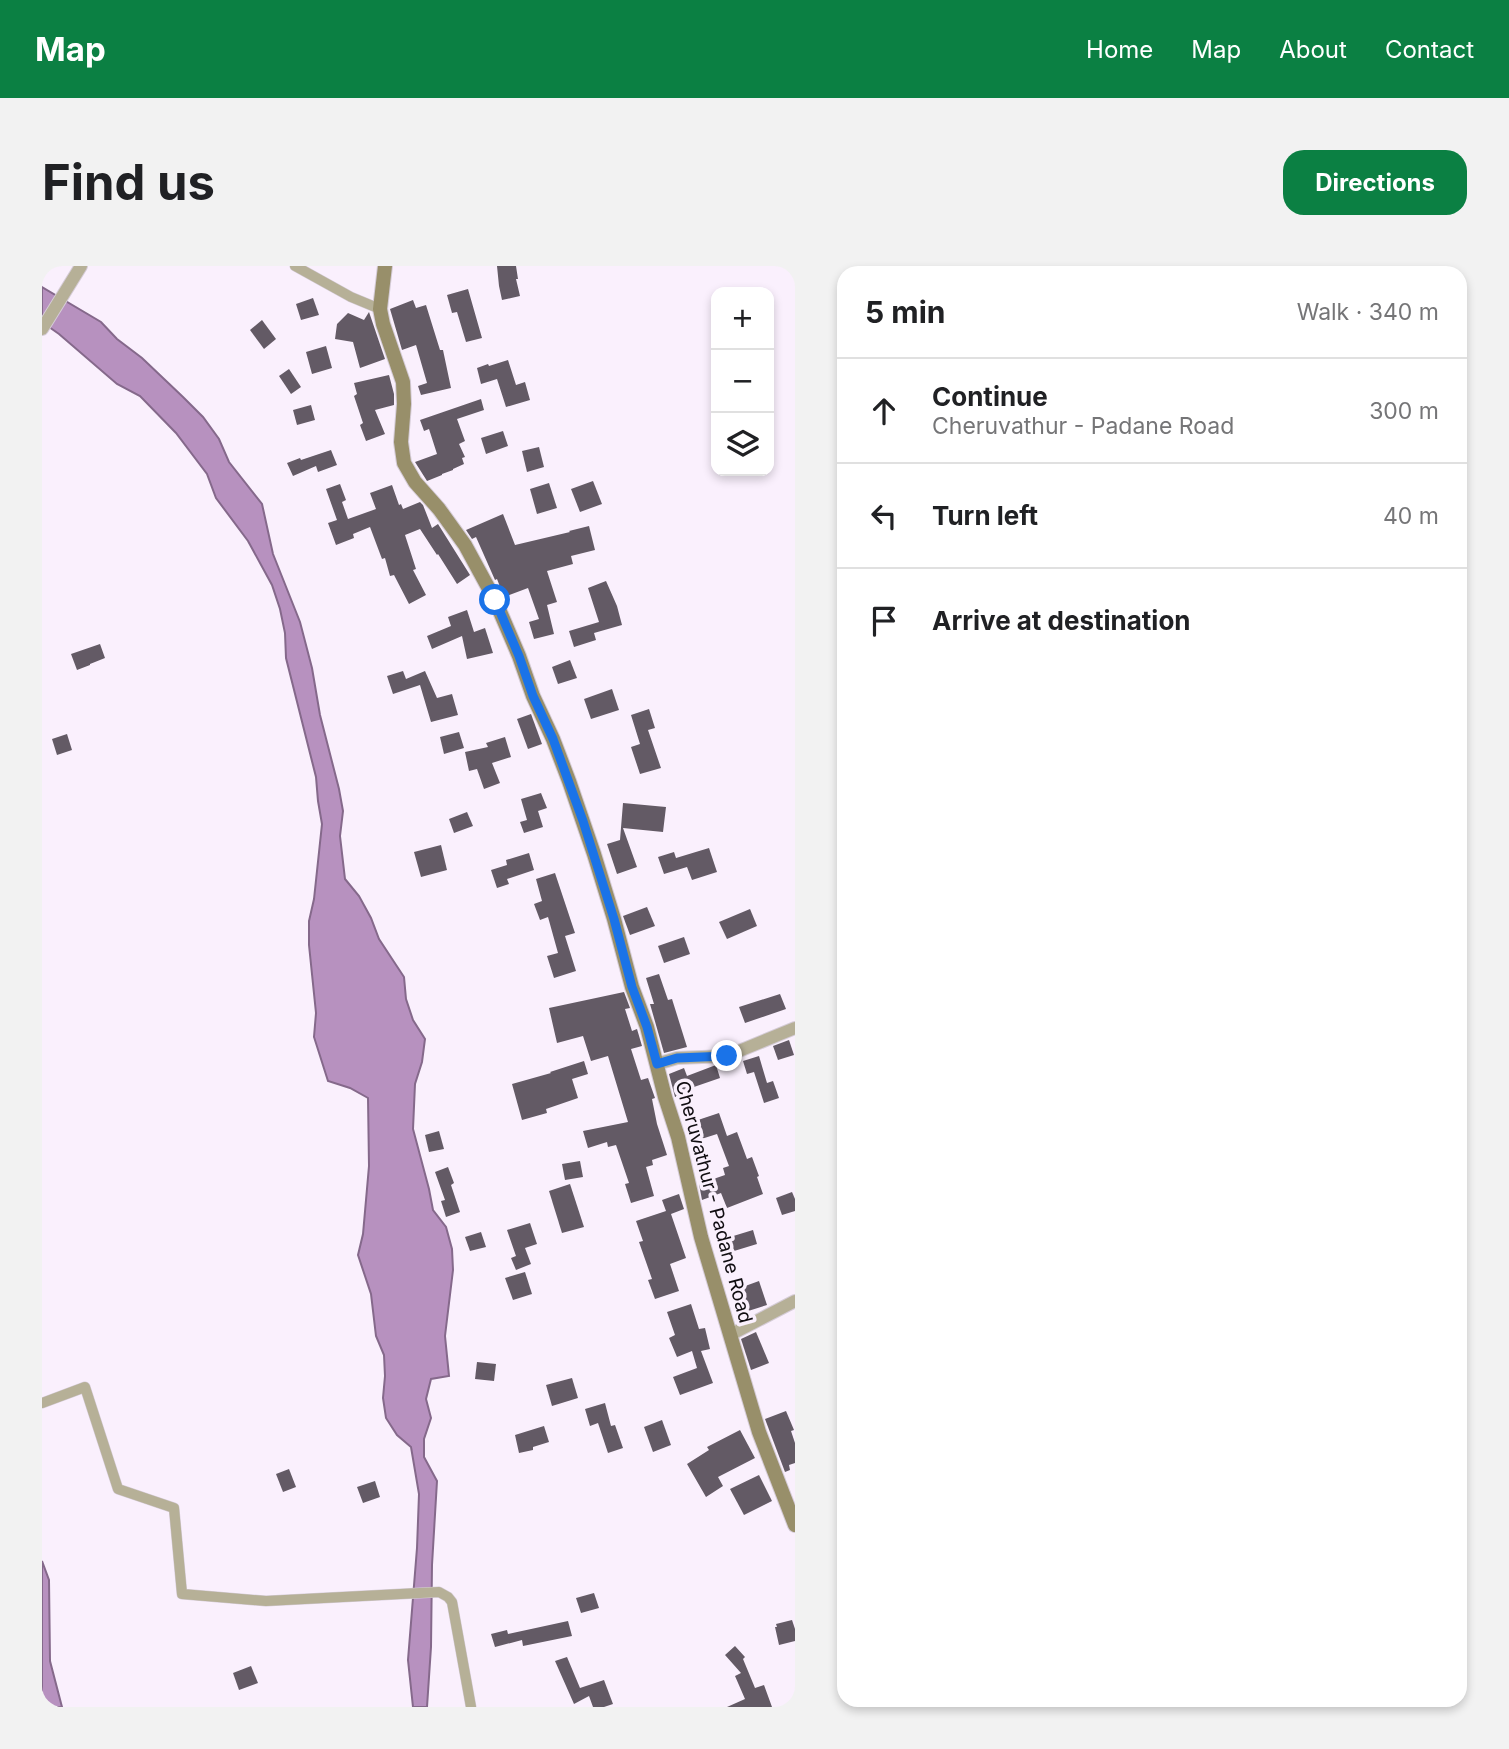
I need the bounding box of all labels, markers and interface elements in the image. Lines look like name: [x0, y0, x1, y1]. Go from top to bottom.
text: Map: [35, 29, 106, 69]
text: Home: [1086, 35, 1153, 64]
text: Map: [1191, 35, 1241, 64]
text: About: [1279, 35, 1347, 64]
text: Contact: [1385, 35, 1474, 64]
button: Directions: [1283, 150, 1467, 215]
text: Find us: [42, 153, 215, 212]
map controls: [711, 287, 774, 476]
button: +: [711, 287, 774, 350]
text: 5 min: [865, 294, 945, 330]
text: Walk · 340 m: [1297, 298, 1439, 326]
button: −: [711, 350, 774, 413]
text: Continue: [932, 381, 1048, 412]
icon: ahead: [865, 392, 903, 430]
text: 300 m: [1369, 397, 1439, 425]
text: Cheruvathur - Padane Road: [932, 412, 1234, 440]
button: layers: [711, 413, 774, 476]
icon: left: [865, 497, 903, 535]
text: Turn left: [932, 500, 1038, 531]
text: 40 m: [1383, 502, 1439, 530]
route start: [479, 584, 510, 615]
icon: arrive: [865, 602, 903, 640]
text: Arrive at destination: [932, 605, 1191, 636]
route end: [711, 1040, 742, 1071]
street label: Cheruvathur - Padane Road: [671, 1078, 757, 1326]

